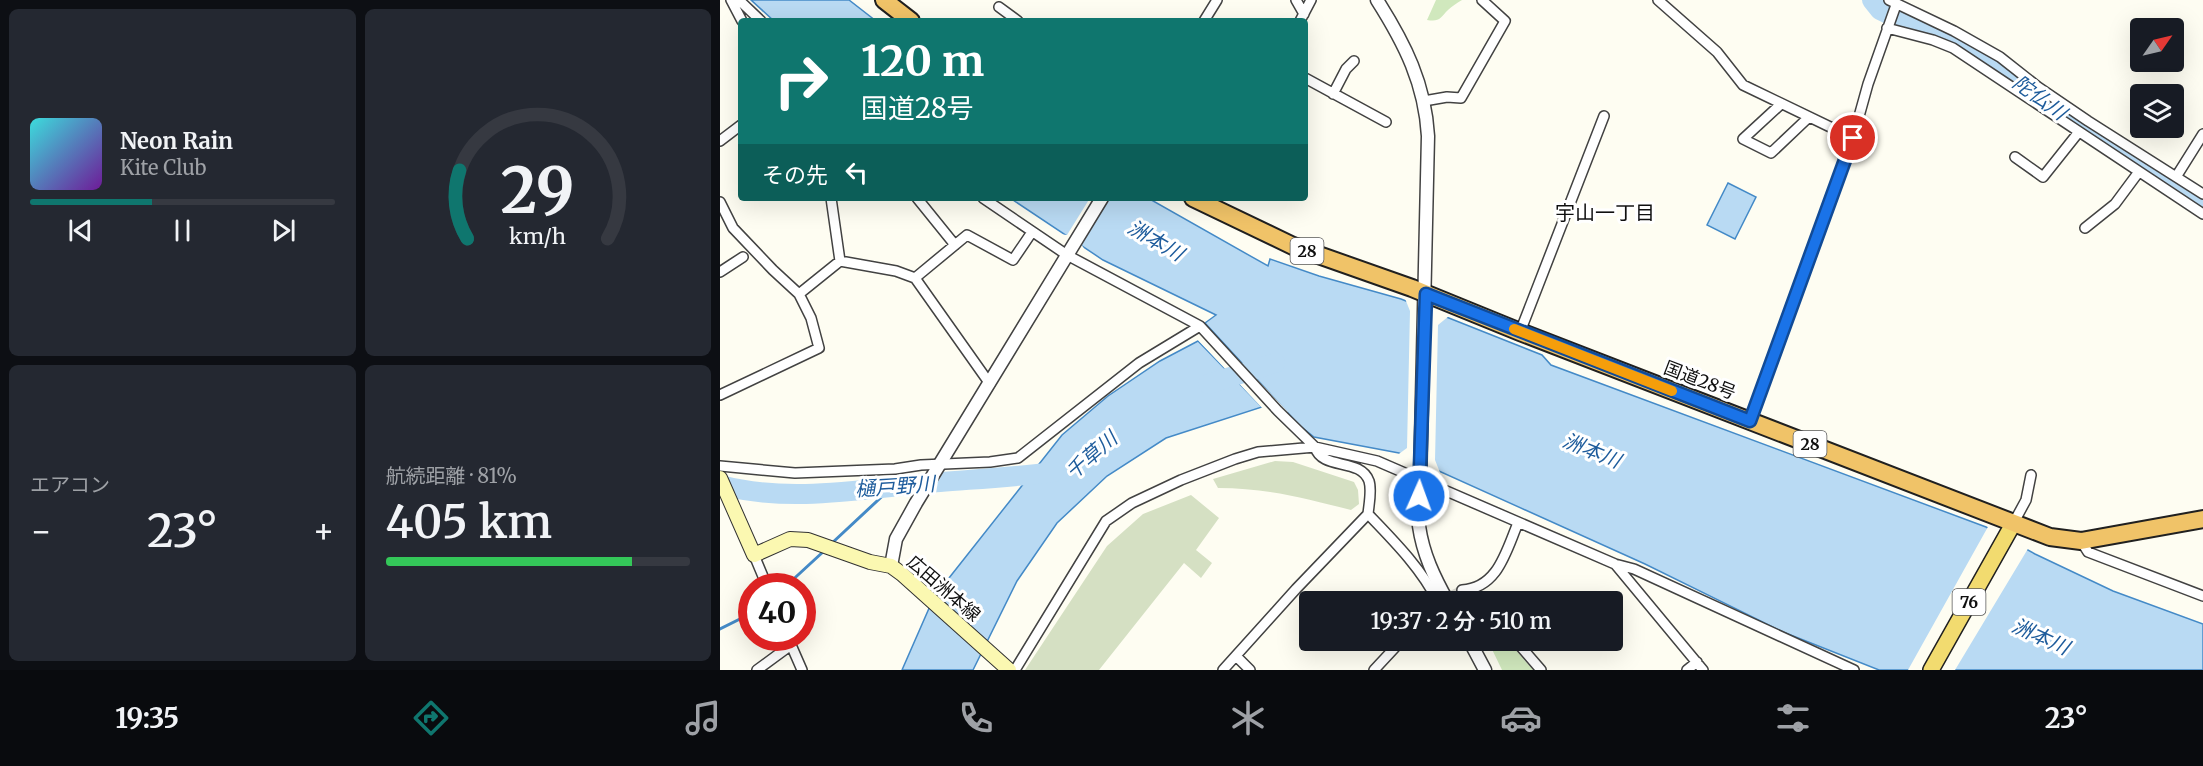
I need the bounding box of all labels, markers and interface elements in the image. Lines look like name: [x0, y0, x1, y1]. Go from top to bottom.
north arrow: [2130, 18, 2184, 72]
map controls: [2130, 18, 2184, 138]
text: 120 m: [861, 35, 984, 87]
icon: right: [762, 42, 840, 120]
water label: 陀仏川: [2008, 69, 2073, 126]
button: layers: [2130, 84, 2184, 138]
text: 国道28号: [861, 91, 974, 125]
pin: [1827, 112, 1878, 163]
icon: arrive: [1836, 121, 1869, 154]
text: Neon Rain: [120, 127, 233, 155]
text: 29: [501, 153, 575, 231]
text: Kite Club: [120, 155, 206, 180]
icon: left: [840, 156, 873, 189]
text: その先: [762, 161, 828, 189]
district label: 宇山一丁目: [1555, 200, 1655, 225]
icon: previous: [64, 214, 97, 247]
icon: pause: [166, 214, 199, 247]
icon: next: [267, 214, 300, 247]
water label: 洲本川: [1124, 214, 1190, 267]
text: km/h: [509, 224, 566, 251]
road number: 28: [1290, 238, 1324, 264]
street label: 国道28号: [1661, 356, 1739, 404]
water label: 千草川: [1060, 425, 1123, 484]
water label: 洲本川: [1560, 427, 1626, 474]
road number: 28: [1794, 431, 1826, 457]
text: 航続距離 · 81%: [386, 463, 517, 488]
position arrow: [1387, 464, 1451, 528]
water label: 樋戸野川: [854, 471, 938, 501]
text: エアコン: [30, 472, 110, 497]
text: 405 km: [386, 494, 552, 550]
text: 23°: [147, 503, 218, 559]
text: −: [30, 511, 52, 552]
text: +: [312, 511, 334, 552]
street label: 広田洲本線: [902, 550, 986, 626]
speed limit sign: 40: [738, 573, 816, 651]
road number: 76: [1952, 589, 1986, 615]
text: 19:37 · 2 分 · 510 m: [1371, 607, 1551, 635]
water label: 洲本川: [2009, 612, 2075, 660]
icon: directions: [410, 697, 452, 739]
icon: music: [682, 697, 724, 739]
icon: phone: [955, 697, 997, 739]
icon: climate: [1227, 697, 1269, 739]
icon: car: [1500, 697, 1542, 739]
icon: filters: [1772, 697, 1814, 739]
text: 19:35: [115, 701, 179, 735]
text: 23°: [2045, 701, 2088, 735]

